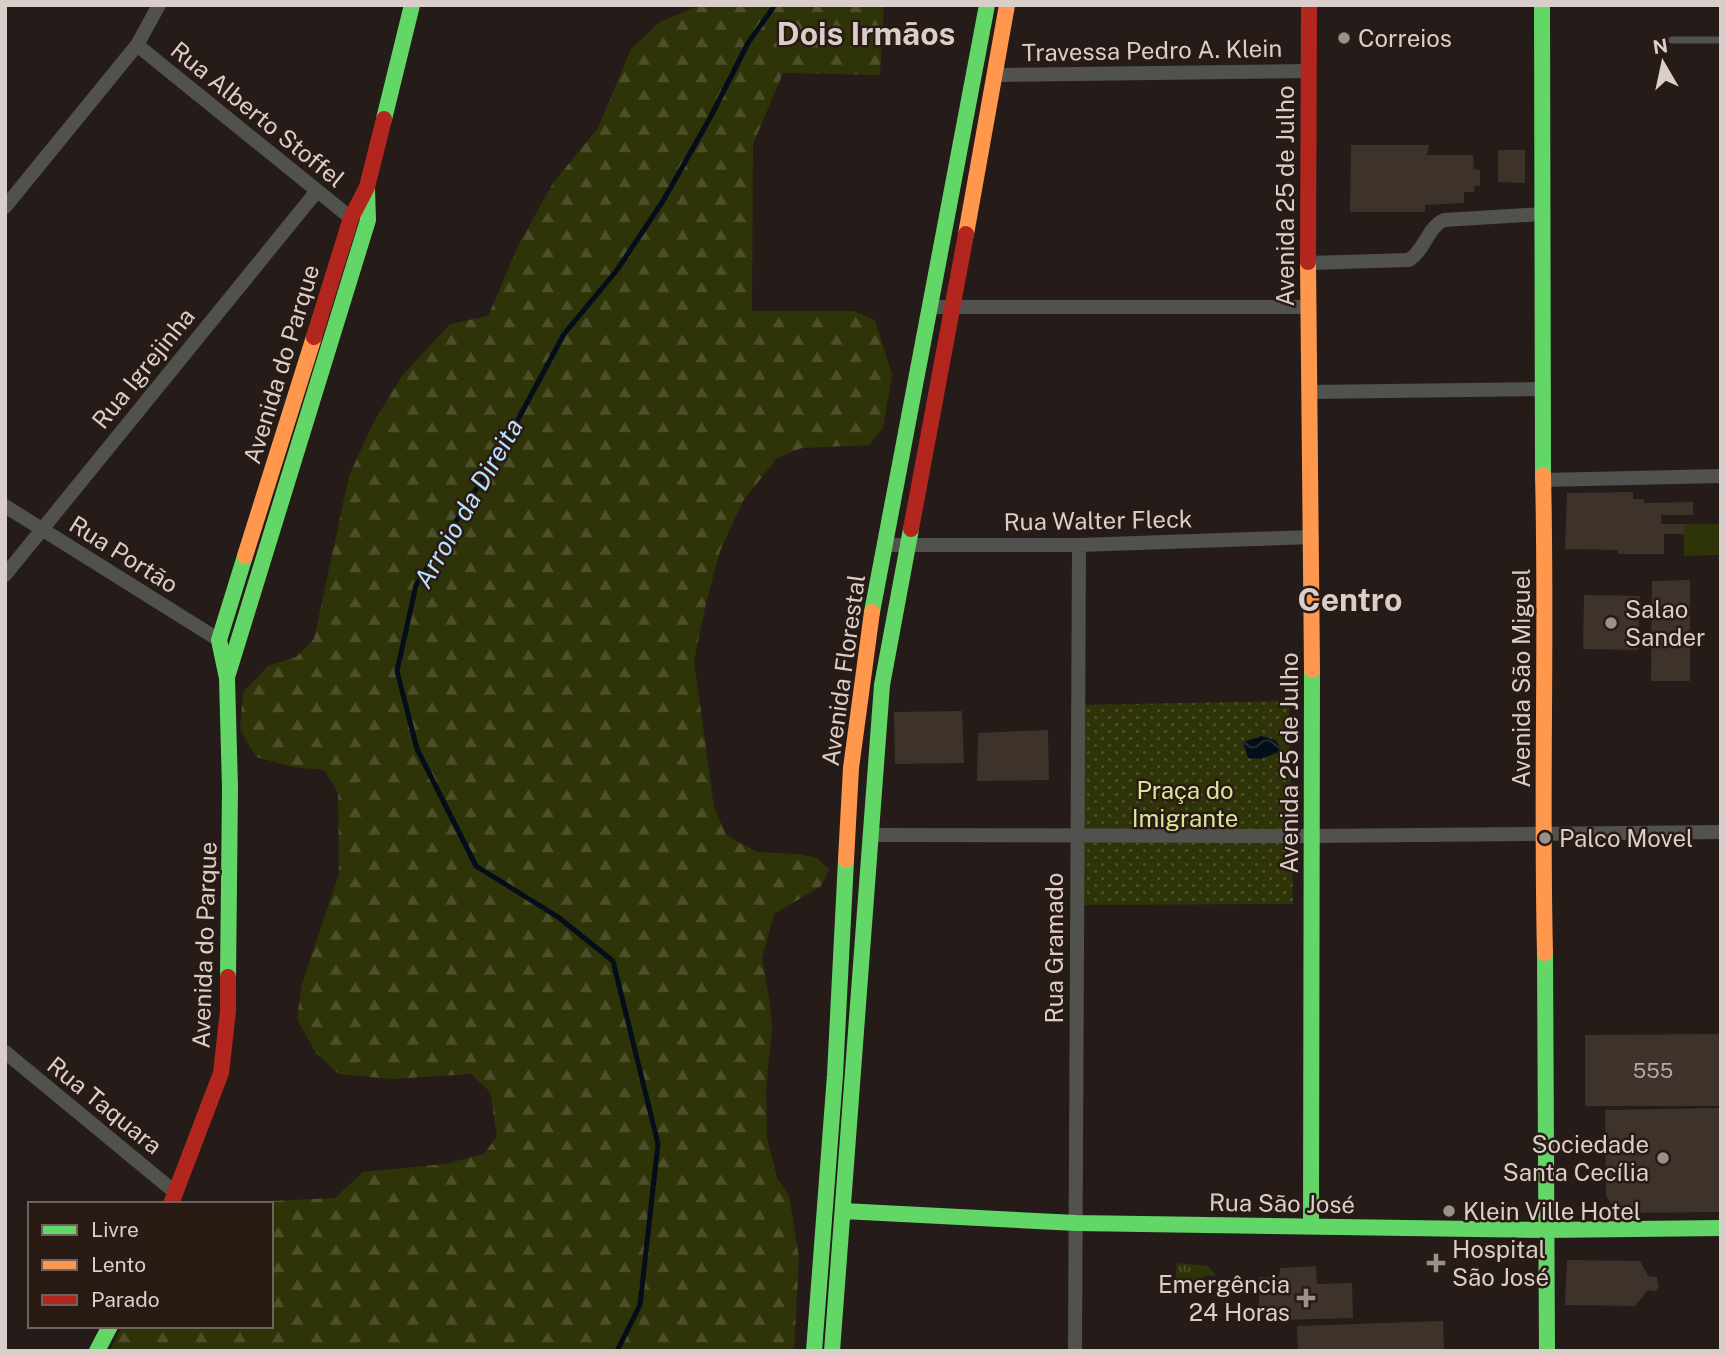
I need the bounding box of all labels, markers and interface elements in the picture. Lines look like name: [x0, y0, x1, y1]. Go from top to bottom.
district label: Dois Irmãos: [777, 15, 955, 52]
place label: Correios: [1358, 24, 1452, 52]
north arrow: [1628, 28, 1698, 98]
marker: Correios: [1336, 30, 1352, 46]
street label: Travessa Pedro A. Klein: [1022, 34, 1282, 66]
text: N: [1651, 34, 1669, 58]
street label: Rua Alberto Stoffel: [166, 35, 350, 193]
street label: Avenida 25 de Julho: [1271, 85, 1299, 307]
street label: Avenida do Parque: [237, 261, 325, 467]
street label: Rua Igrejinha: [86, 302, 200, 434]
water label: Arroio da Direita: [407, 413, 529, 593]
street label: Rua Walter Fleck: [1003, 504, 1193, 536]
street label: Rua Portão: [64, 510, 184, 598]
street label: Avenida São Miguel: [1507, 568, 1535, 788]
street label: Avenida Florestal: [816, 572, 870, 768]
district label: Centro: [1298, 581, 1402, 618]
place label: Salao Sander: [1625, 595, 1705, 651]
marker: Salao Sander: [1603, 615, 1619, 631]
street label: Avenida 25 de Julho: [1275, 652, 1303, 874]
park label: Praça do Imigrante: [1132, 776, 1238, 832]
place label: Palco Movel: [1559, 824, 1693, 852]
marker: Palco Movel: [1537, 830, 1553, 846]
street label: Avenida do Parque: [186, 841, 222, 1049]
street label: Rua Gramado: [1040, 873, 1068, 1023]
street label: Rua Taquara: [42, 1050, 168, 1160]
house number: 555: [1633, 1058, 1673, 1083]
place label: Sociedade Santa Cecília: [1503, 1130, 1649, 1186]
marker: Sociedade Santa Cecília: [1655, 1150, 1671, 1166]
street label: Rua São José: [1209, 1188, 1355, 1218]
place label: Klein Ville Hotel: [1463, 1197, 1641, 1225]
legend: [28, 1202, 273, 1328]
marker: Klein Ville Hotel: [1441, 1203, 1457, 1219]
text: Livre: [91, 1217, 139, 1242]
place label: Hospital São José: [1452, 1235, 1549, 1291]
text: Lento: [91, 1252, 146, 1277]
marker: Hospital São José: [1426, 1253, 1446, 1273]
place label: Emergência 24 Horas: [1158, 1270, 1290, 1326]
text: Parado: [91, 1287, 160, 1312]
marker: Emergência 24 Horas: [1296, 1288, 1316, 1308]

